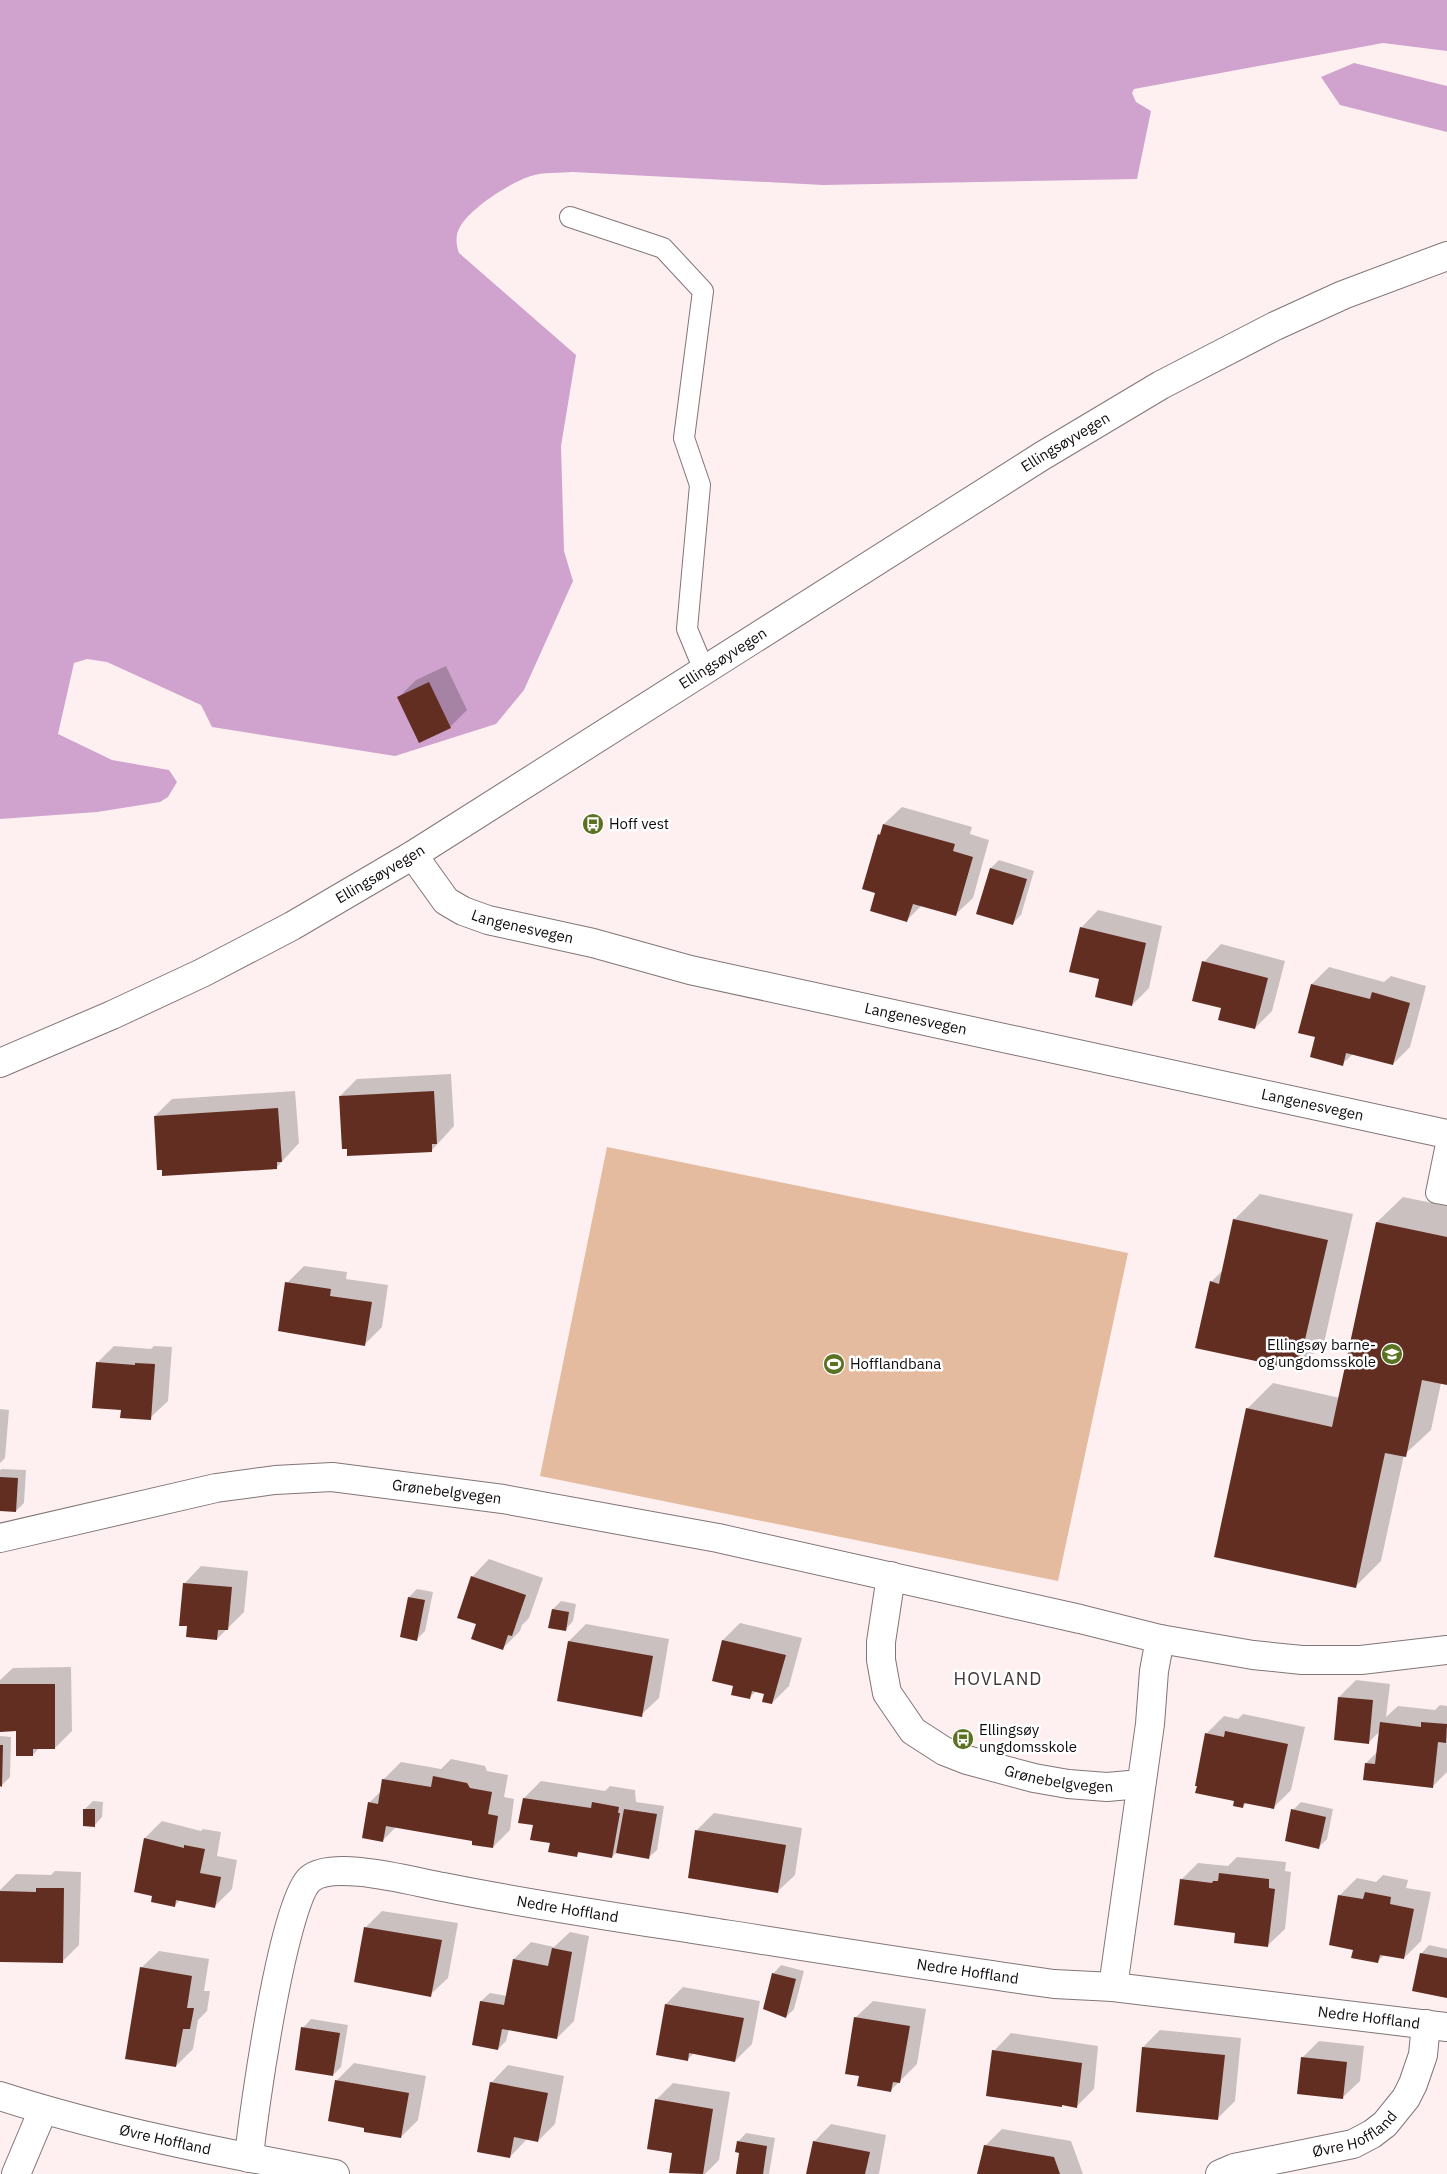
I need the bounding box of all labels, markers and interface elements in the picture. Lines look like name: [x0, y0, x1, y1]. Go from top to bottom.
street label: Ellingsøyvegen: [1017, 408, 1113, 476]
street label: Ellingsøyvegen: [675, 623, 770, 693]
bus stop icon: Hoff vest: [581, 812, 605, 836]
place label: Hoff vest: [609, 814, 669, 833]
street label: Ellingsøyvegen: [332, 840, 428, 907]
street label: Langenesvegen: [469, 905, 575, 947]
street label: Langenesvegen: [863, 998, 969, 1039]
street label: Langenesvegen: [1260, 1084, 1366, 1125]
place label: Ellingsøy barne- og ungdomsskole: [1258, 1335, 1376, 1371]
school or university icon: Ellingsøy barne- og ungdomsskole: [1380, 1342, 1404, 1366]
sports icon: Hofflandbana: [822, 1352, 846, 1376]
place label: Hofflandbana: [850, 1354, 941, 1373]
street label: Grønebelgvegen: [391, 1475, 503, 1508]
district label: HOVLAND: [954, 1667, 1042, 1690]
place label: Ellingsøy ungdomsskole: [979, 1720, 1077, 1756]
bus stop icon: Ellingsøy ungdomsskole: [951, 1727, 975, 1751]
street label: Grønebelgvegen: [1002, 1760, 1114, 1796]
street label: Nedre Hoffland: [515, 1891, 620, 1926]
street label: Nedre Hoffland: [915, 1954, 1020, 1988]
street label: Nedre Hoffland: [1317, 2002, 1421, 2033]
street label: Øvre Hoffland: [1311, 2107, 1401, 2161]
street label: Øvre Hoffland: [118, 2120, 213, 2159]

